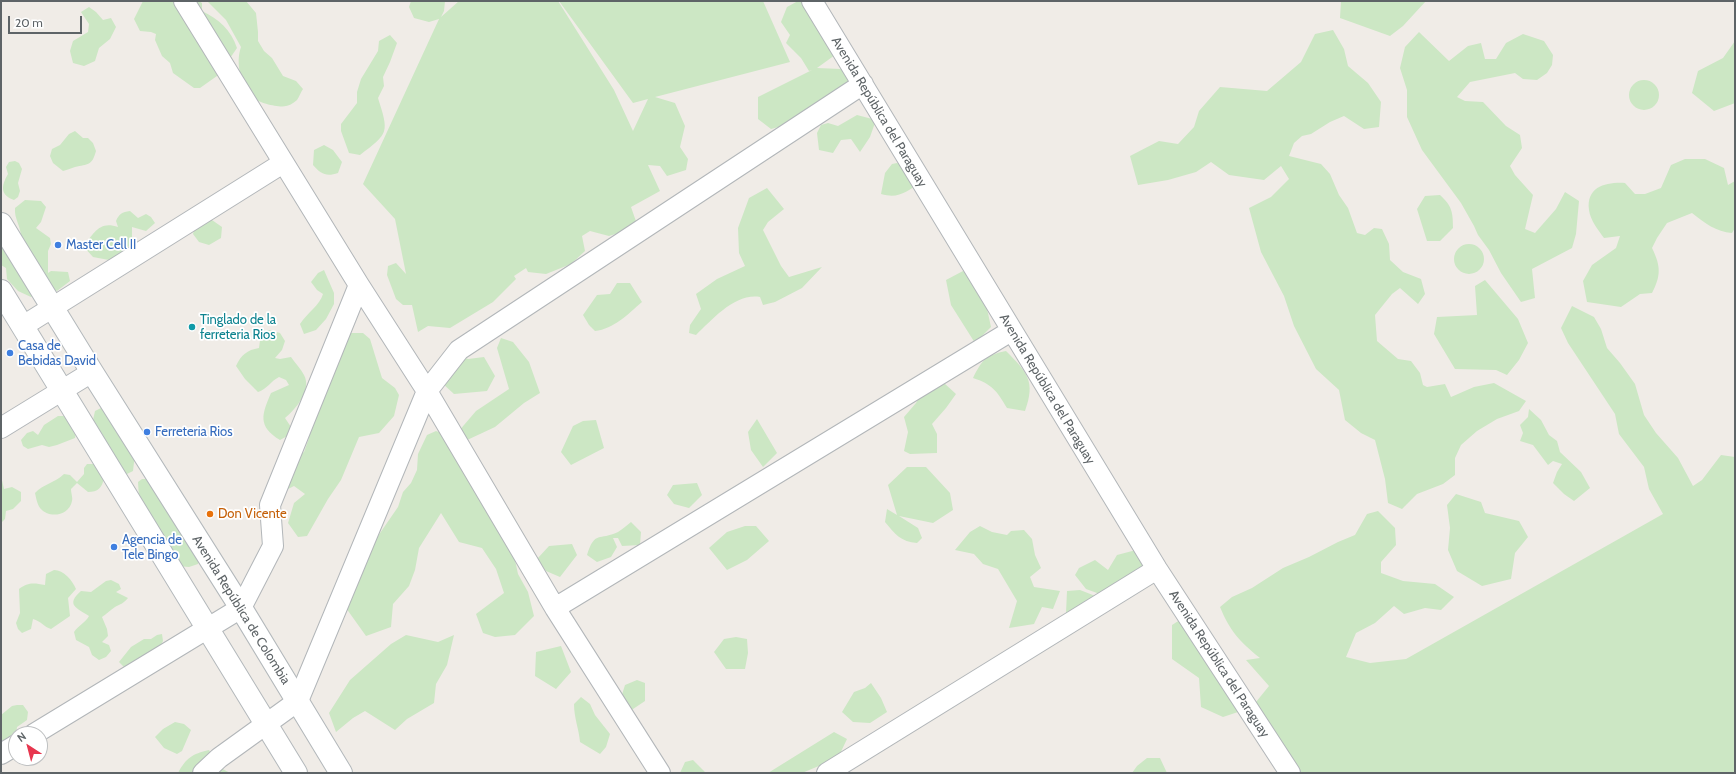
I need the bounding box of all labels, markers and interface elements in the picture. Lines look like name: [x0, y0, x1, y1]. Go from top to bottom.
scale bar: [10, 8, 84, 34]
text: 20 m: [15, 15, 43, 30]
street label: Avenida República del Paraguay: [828, 34, 930, 190]
place label: Master Cell II: [66, 237, 136, 253]
marker: Master Cell II: [53, 240, 63, 250]
street label: Avenida República del Paraguay: [996, 311, 1098, 467]
place label: Tinglado de la ferreteria Rios: [200, 312, 276, 343]
marker: Tinglado de la ferreteria Rios: [187, 322, 197, 332]
place label: Casa de Bebidas David: [18, 338, 96, 369]
marker: Casa de Bebidas David: [5, 348, 15, 358]
place label: Ferreteria Rios: [155, 424, 233, 440]
marker: Ferreteria Rios: [142, 427, 152, 437]
place label: Don Vicente: [218, 506, 287, 522]
marker: Don Vicente: [205, 509, 215, 519]
place label: Agencia de Tele Bingo: [122, 532, 182, 563]
street label: Avenida República de Colombia: [189, 533, 293, 687]
marker: Agencia de Tele Bingo: [109, 542, 119, 552]
street label: Avenida República del Paraguay: [1165, 587, 1273, 741]
north arrow: [8, 726, 48, 766]
text: N: [14, 729, 29, 745]

